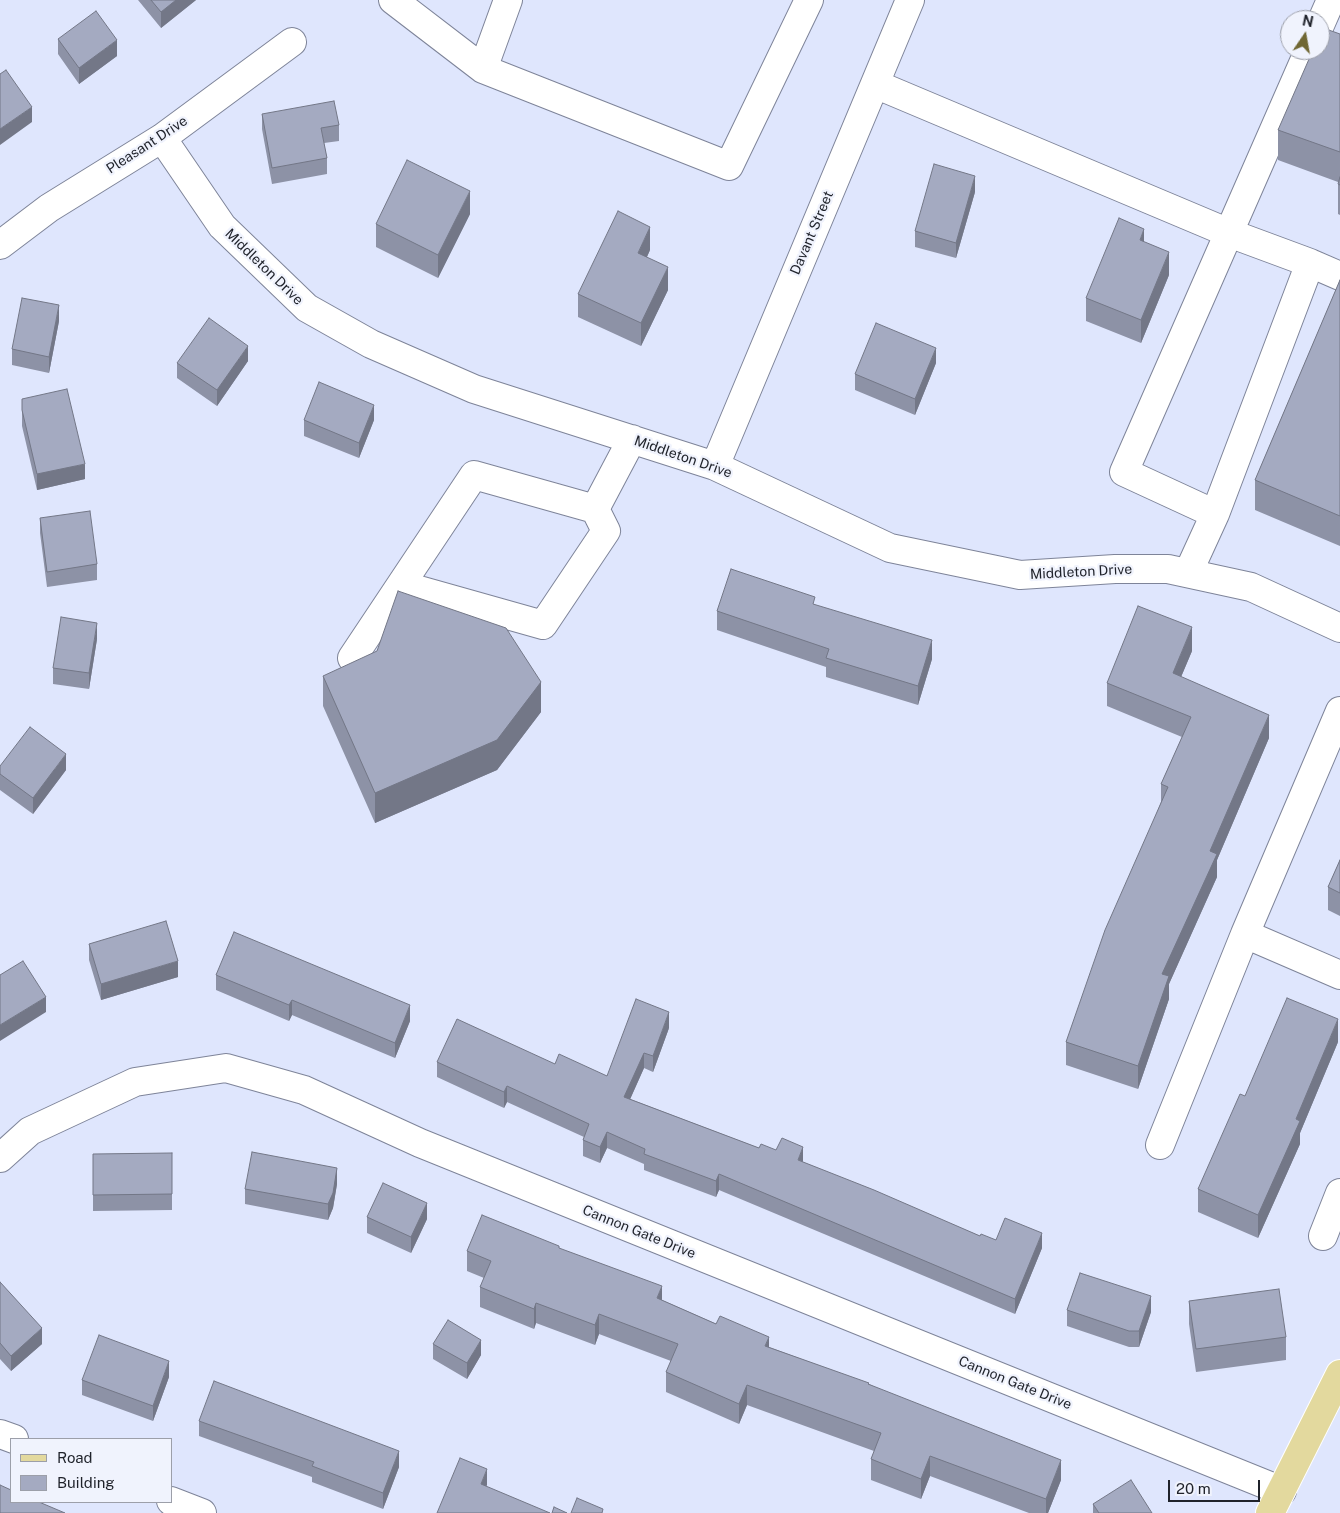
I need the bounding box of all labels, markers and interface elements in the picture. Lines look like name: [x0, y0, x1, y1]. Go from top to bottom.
north arrow: [1280, 10, 1330, 60]
text: N: [1301, 12, 1315, 30]
street label: Pleasant Drive: [103, 113, 191, 177]
street label: Davant Street: [787, 189, 837, 277]
street label: Middleton Drive: [221, 225, 307, 309]
street label: Middleton Drive: [632, 432, 734, 482]
street label: Middleton Drive: [1029, 561, 1133, 583]
street label: Cannon Gate Drive: [580, 1202, 698, 1262]
street label: Cannon Gate Drive: [956, 1353, 1074, 1413]
legend: [10, 1438, 172, 1503]
text: Road: [57, 1449, 93, 1466]
scale bar: [1170, 1470, 1262, 1502]
text: Building: [57, 1474, 115, 1491]
text: 20 m: [1176, 1480, 1211, 1497]

